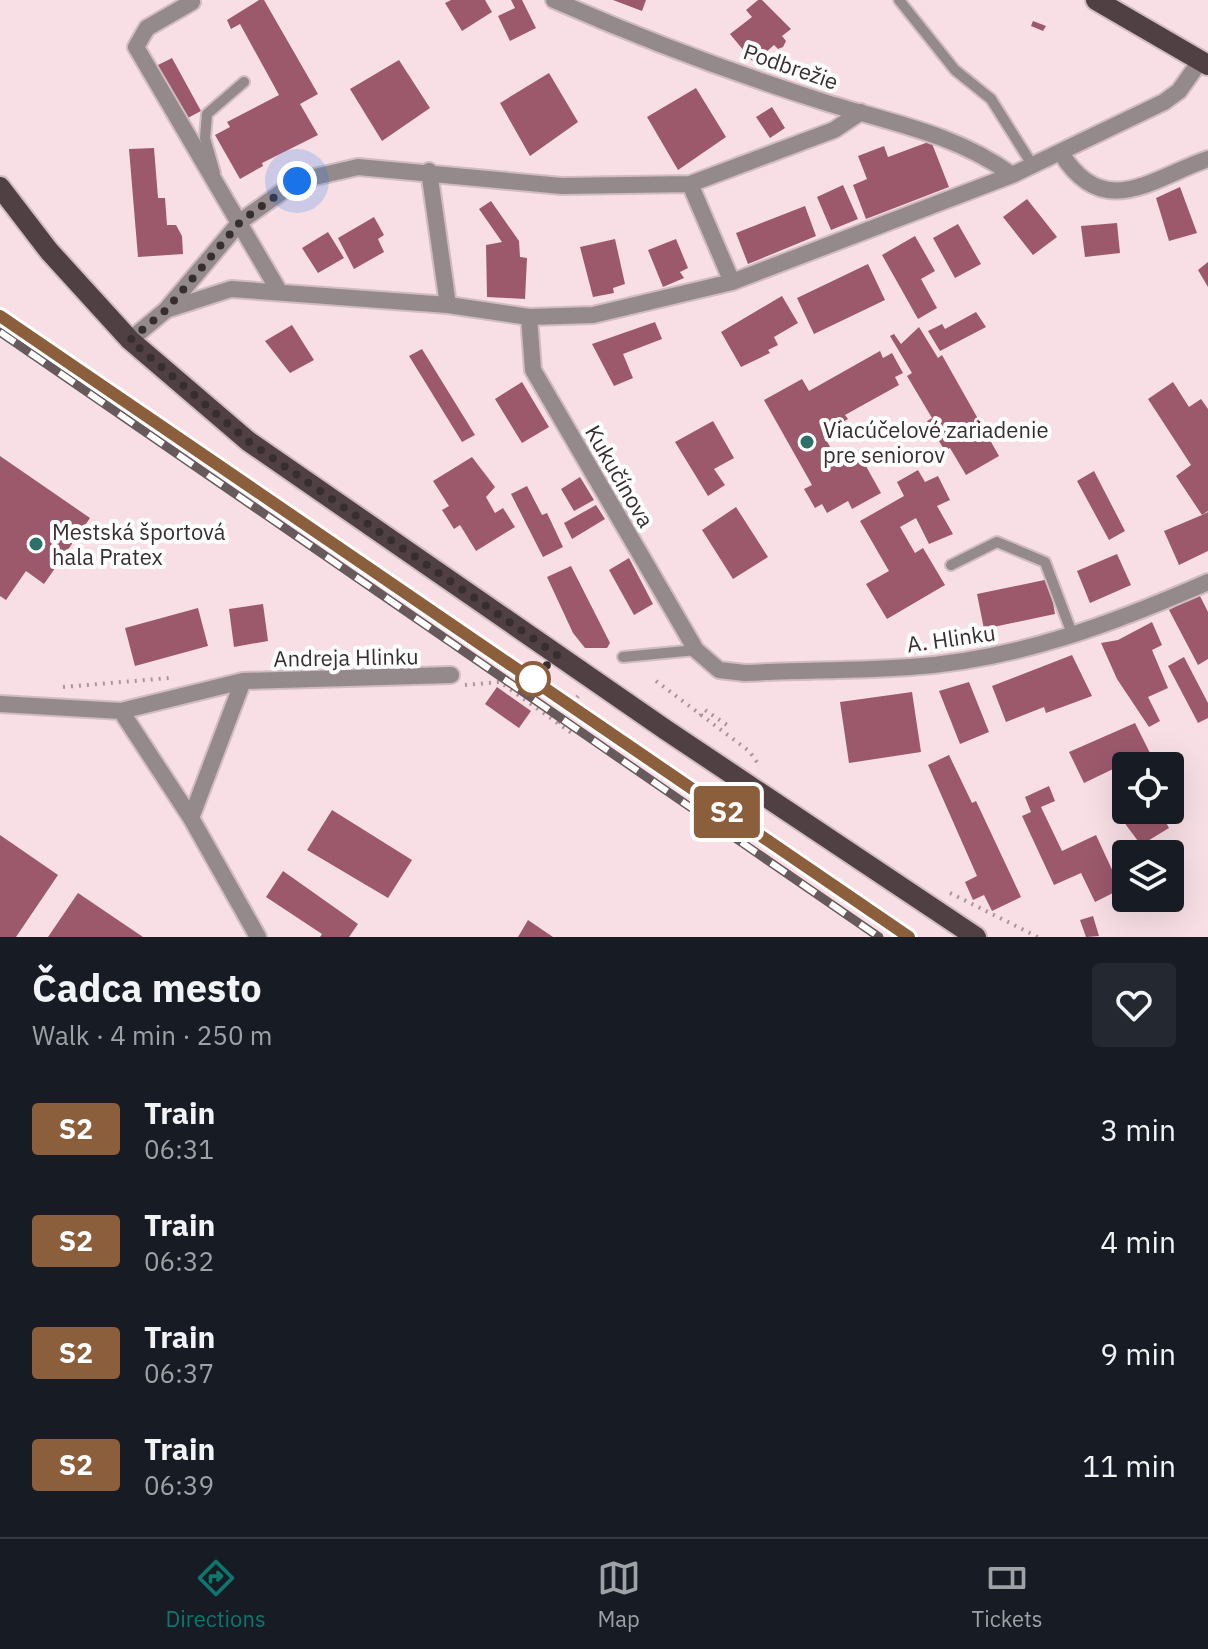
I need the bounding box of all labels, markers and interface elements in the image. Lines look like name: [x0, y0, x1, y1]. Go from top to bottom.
street label: Podbrežie: [740, 36, 842, 96]
your location: [277, 161, 317, 201]
place label: Viacúčelové zariadenie pre seniorov: [823, 415, 1048, 469]
street label: Kukučínova: [579, 420, 661, 533]
marker: Viacúčelové zariadenie pre seniorov: [798, 433, 816, 451]
place label: Mestská športová hala Pratex: [52, 517, 226, 571]
marker: Mestská športová hala Pratex: [27, 535, 45, 553]
street label: A. Hlinku: [905, 617, 997, 659]
street label: Andreja Hlinku: [273, 641, 419, 673]
unlabelled marker: [516, 662, 550, 696]
map controls: [1112, 752, 1184, 912]
button: locate: [1112, 752, 1184, 824]
line badge: S2: [691, 786, 763, 838]
text: S2: [710, 793, 744, 830]
button: layers: [1112, 840, 1184, 912]
text: Čadca mesto: [32, 963, 262, 1012]
button: heart: [1092, 963, 1176, 1047]
text: Walk · 4 min · 250 m: [32, 1018, 272, 1052]
text: Train: [144, 1093, 215, 1132]
text: S2: [59, 1110, 93, 1147]
text: 3 min: [1100, 1110, 1176, 1149]
text: 06:31: [144, 1132, 214, 1166]
text: Train: [144, 1205, 215, 1244]
text: S2: [59, 1222, 93, 1259]
text: 4 min: [1100, 1222, 1176, 1261]
text: 06:32: [144, 1244, 214, 1278]
text: Train: [144, 1317, 215, 1356]
text: S2: [59, 1334, 93, 1371]
text: 9 min: [1100, 1334, 1176, 1373]
text: 06:37: [144, 1356, 214, 1390]
text: Train: [144, 1429, 215, 1468]
text: S2: [59, 1446, 93, 1483]
text: 11 min: [1082, 1446, 1176, 1485]
text: 06:39: [144, 1468, 214, 1502]
tab: Directions: [165, 1556, 266, 1633]
tab: Map: [597, 1556, 641, 1633]
tab: Tickets: [972, 1556, 1042, 1633]

